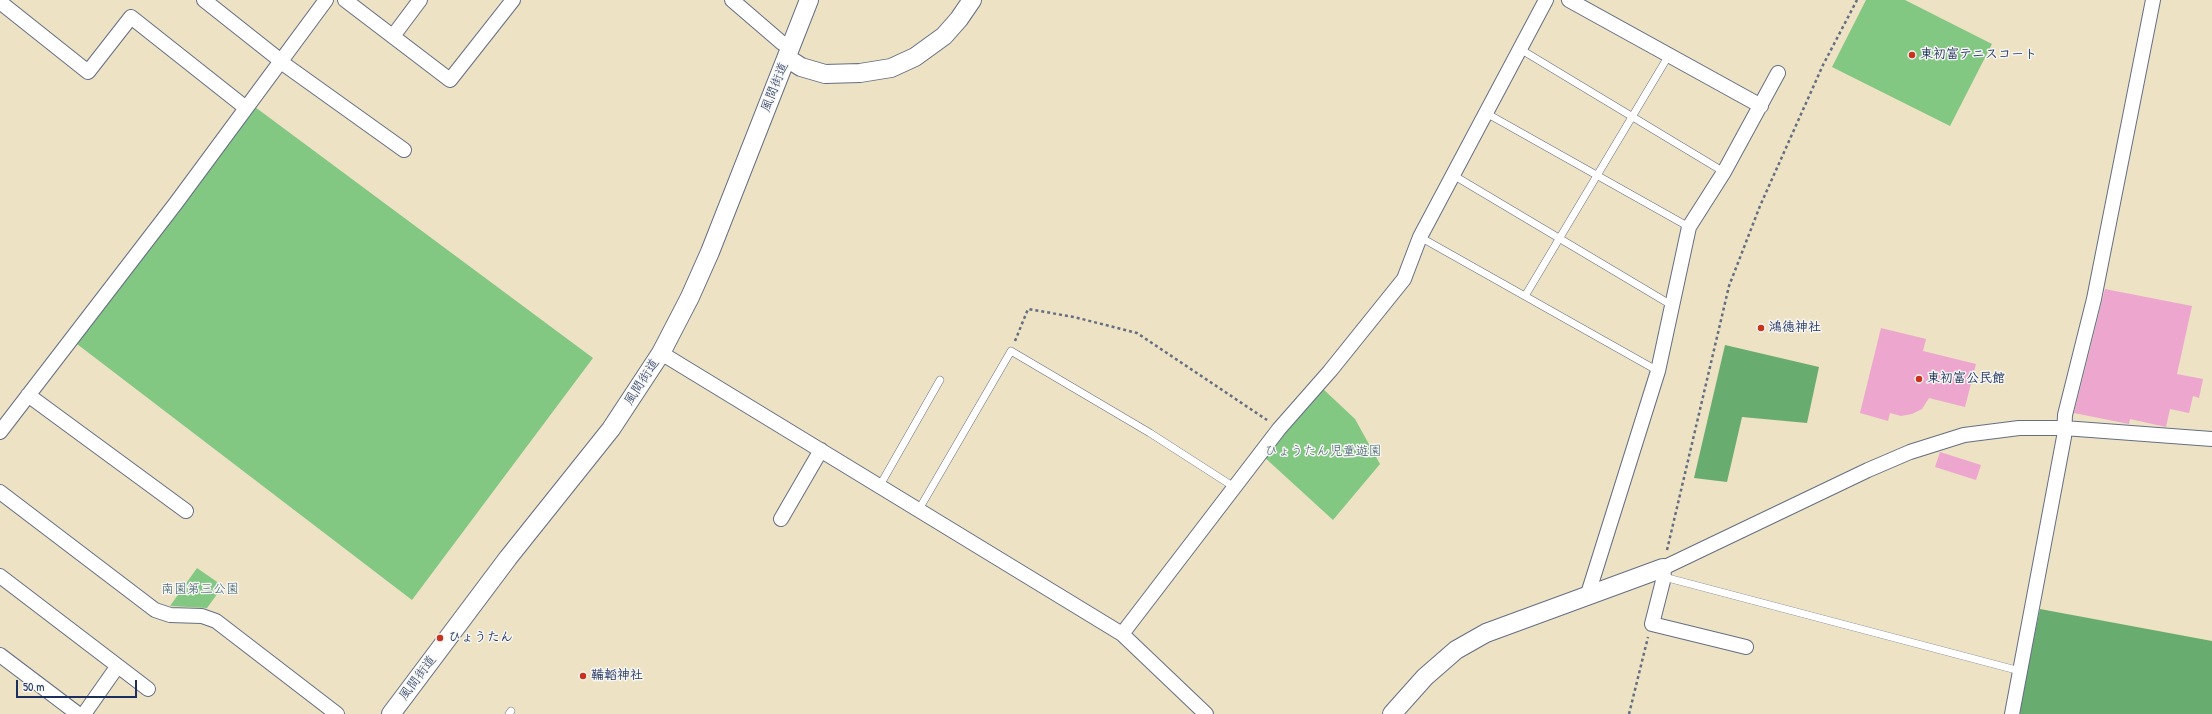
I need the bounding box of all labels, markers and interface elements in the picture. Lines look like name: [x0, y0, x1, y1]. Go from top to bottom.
place label: 東初富テニスコート: [1920, 47, 2037, 63]
marker: 東初富テニスコート: [1907, 50, 1917, 60]
street label: 風間街道: [758, 60, 792, 114]
place label: 鴻徳神社: [1769, 320, 1821, 336]
marker: 鴻徳神社: [1756, 323, 1766, 333]
street label: 風間街道: [621, 356, 663, 408]
place label: 東初富公民館: [1927, 371, 2005, 387]
marker: 東初富公民館: [1914, 374, 1924, 384]
park label: ひょうたん児童遊園: [1265, 444, 1381, 460]
park label: 南園第三公園: [161, 582, 239, 598]
place label: ひょうたん: [448, 630, 513, 646]
marker: ひょうたん: [435, 633, 445, 643]
street label: 風間街道: [396, 653, 440, 703]
place label: 鞴韜神社: [591, 668, 643, 684]
marker: 鞴韜神社: [578, 671, 588, 681]
scale bar: [18, 672, 139, 698]
text: 50 m: [23, 678, 44, 695]

